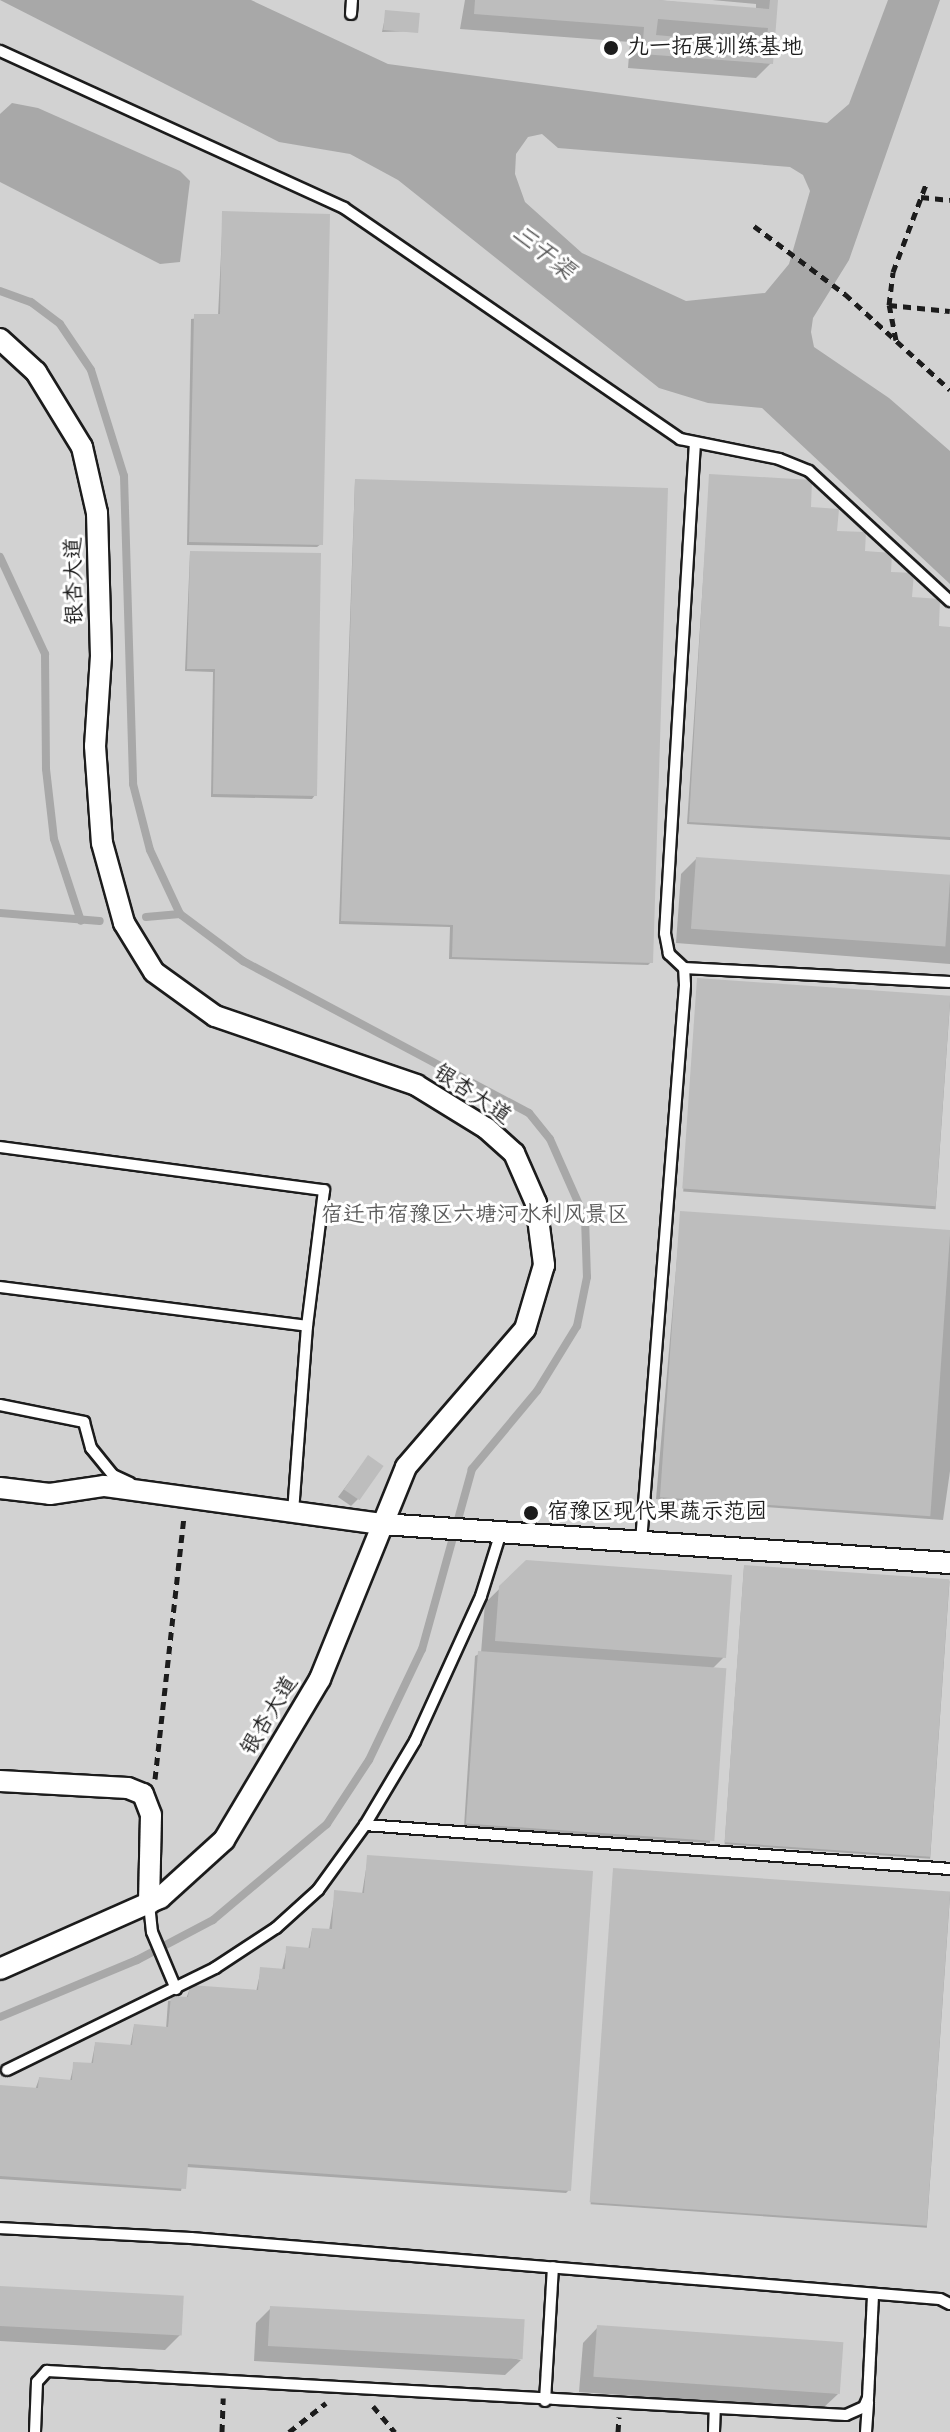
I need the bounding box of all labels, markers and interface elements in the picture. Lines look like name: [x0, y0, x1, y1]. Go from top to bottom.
place label: 九一拓展训练基地: [627, 35, 803, 61]
marker: 九一拓展训练基地: [602, 39, 620, 57]
water label: 三干渠: [506, 219, 580, 287]
street label: 银杏大道: [61, 537, 89, 625]
street label: 银杏大道: [428, 1059, 516, 1131]
park label: 宿迁市宿豫区六塘河水利风景区: [321, 1203, 629, 1229]
place label: 宿豫区现代果蔬示范园: [547, 1500, 767, 1526]
marker: 宿豫区现代果蔬示范园: [522, 1504, 540, 1522]
street label: 银杏大道: [236, 1671, 304, 1761]

